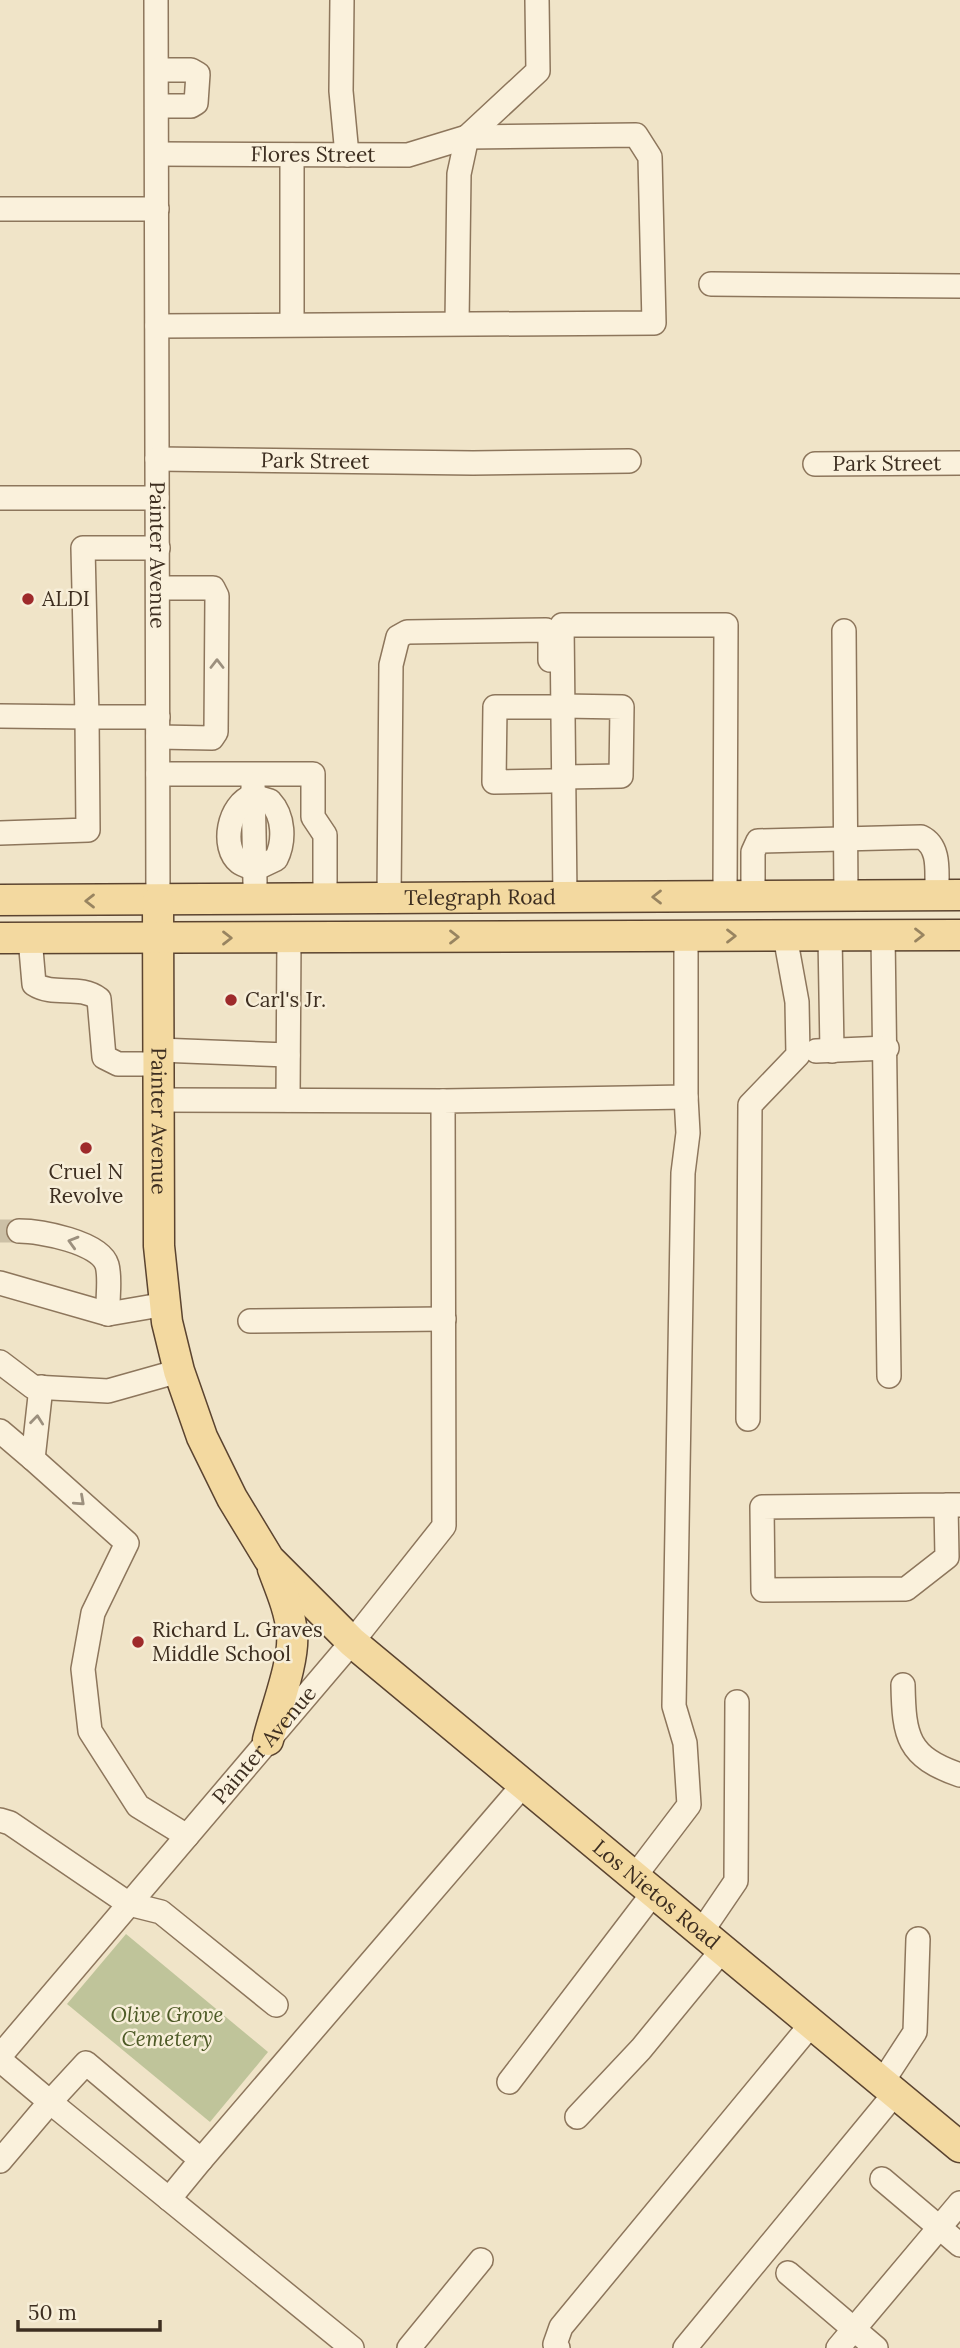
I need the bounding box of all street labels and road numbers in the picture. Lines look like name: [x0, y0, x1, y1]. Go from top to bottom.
street label: Flores Street: [251, 140, 376, 168]
street label: Park Street: [260, 446, 370, 475]
street label: Park Street: [832, 449, 942, 477]
street label: Painter Avenue: [144, 481, 171, 629]
street label: Telegraph Road: [404, 883, 556, 911]
street label: Painter Avenue: [145, 1047, 173, 1195]
street label: Painter Avenue: [206, 1680, 322, 1810]
street label: Los Nietos Road: [587, 1834, 726, 1955]

